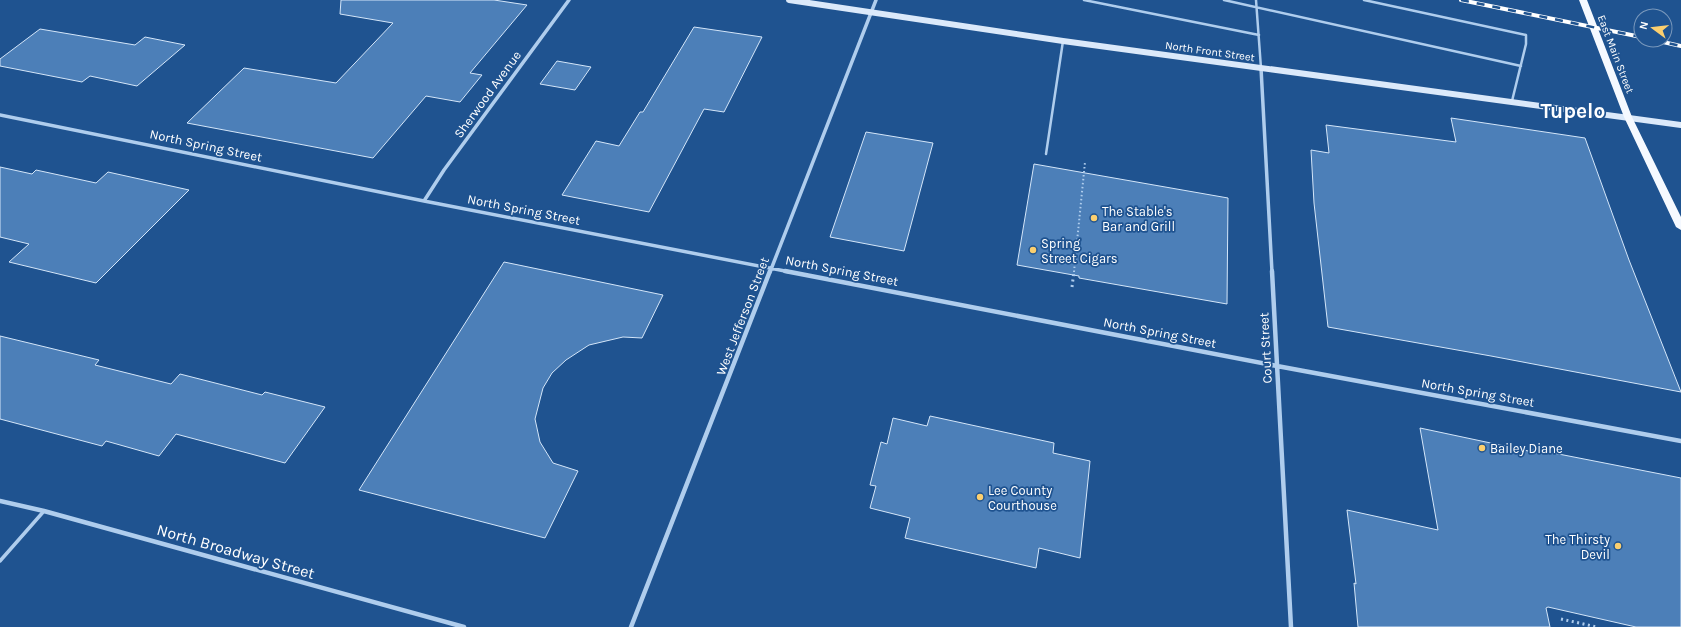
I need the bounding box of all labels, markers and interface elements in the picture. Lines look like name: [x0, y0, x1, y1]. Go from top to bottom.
north arrow: [1633, 8, 1673, 48]
street label: East Main Street: [1595, 13, 1636, 95]
text: N: [1637, 20, 1651, 31]
street label: North Front Street: [1164, 39, 1256, 64]
street label: Sherwood Avenue: [451, 47, 524, 141]
district label: Tupelo: [1541, 99, 1605, 123]
street label: North Spring Street: [148, 126, 264, 165]
street label: North Spring Street: [466, 191, 582, 228]
place label: The Stable's Bar and Grill: [1102, 204, 1175, 234]
marker: The Stable's Bar and Grill: [1089, 213, 1099, 223]
place label: Spring Street Cigars: [1041, 236, 1118, 266]
marker: Spring Street Cigars: [1028, 245, 1038, 255]
street label: North Spring Street: [784, 252, 900, 289]
street label: West Jefferson Street: [713, 255, 772, 377]
street label: Court Street: [1256, 312, 1275, 384]
street label: North Spring Street: [1102, 314, 1218, 351]
street label: North Spring Street: [1420, 375, 1536, 410]
place label: Bailey Diane: [1490, 441, 1563, 456]
marker: Bailey Diane: [1477, 443, 1487, 453]
place label: Lee County Courthouse: [988, 483, 1057, 513]
marker: Lee County Courthouse: [975, 492, 985, 502]
street label: North Broadway Street: [155, 520, 317, 583]
place label: The Thirsty Devil: [1545, 532, 1610, 562]
marker: The Thirsty Devil: [1613, 541, 1623, 551]

